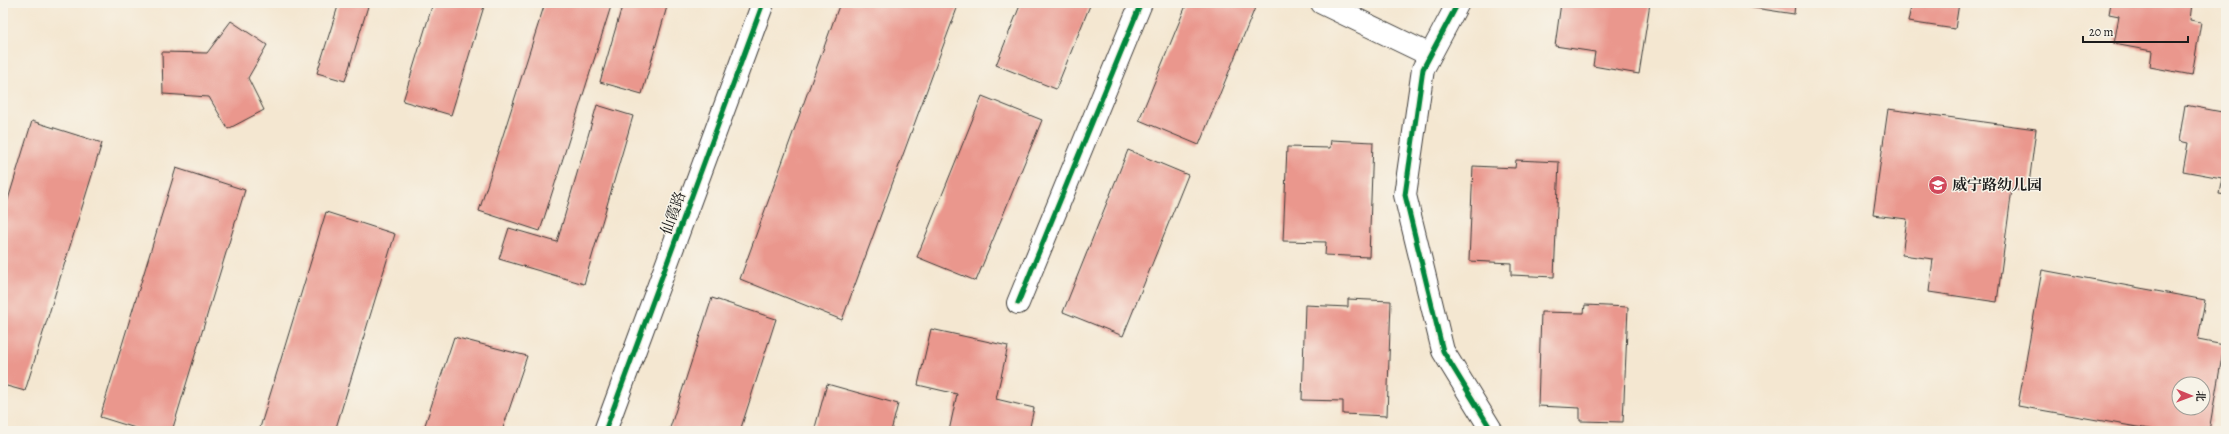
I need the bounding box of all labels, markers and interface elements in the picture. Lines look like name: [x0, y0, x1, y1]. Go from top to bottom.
scale bar: [2083, 18, 2188, 44]
text: 20 m: [2089, 24, 2113, 40]
school or university icon: 威宁路幼儿园: [1927, 174, 1949, 196]
place label: 威宁路幼儿园: [1952, 175, 2042, 195]
street label: 仙霞路: [656, 188, 690, 238]
north arrow: [2171, 376, 2211, 416]
text: 北: [2193, 391, 2208, 402]

